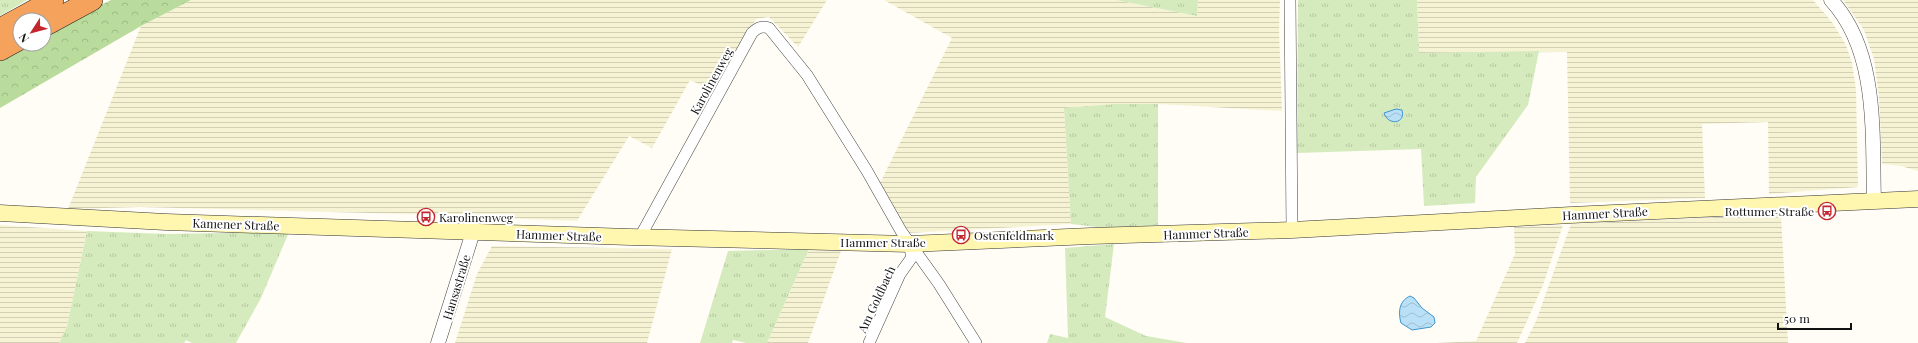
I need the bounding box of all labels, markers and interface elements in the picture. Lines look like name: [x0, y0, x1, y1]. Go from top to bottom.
north arrow: [12, 12, 52, 52]
text: N: [15, 31, 32, 46]
street label: Karolinenweg: [686, 44, 736, 117]
bus stop icon: Rottumer Straße: [1817, 201, 1837, 221]
street label: Hammer Straße: [1562, 203, 1648, 223]
place label: Rottumer Straße: [1725, 203, 1814, 219]
bus stop icon: Karolinenweg: [416, 207, 436, 227]
place label: Karolinenweg: [439, 209, 514, 225]
street label: Kamener Straße: [192, 214, 280, 234]
street label: Hammer Straße: [1163, 224, 1249, 242]
bus stop icon: Ostenfeldmark: [951, 225, 971, 245]
street label: Hammer Straße: [516, 226, 602, 244]
place label: Ostenfeldmark: [974, 227, 1055, 243]
street label: Hammer Straße: [840, 234, 926, 250]
street label: Hansastraße: [438, 252, 474, 322]
street label: Am Goldbach: [853, 263, 898, 336]
scale bar: [1778, 305, 1851, 331]
text: 50 m: [1784, 310, 1810, 326]

